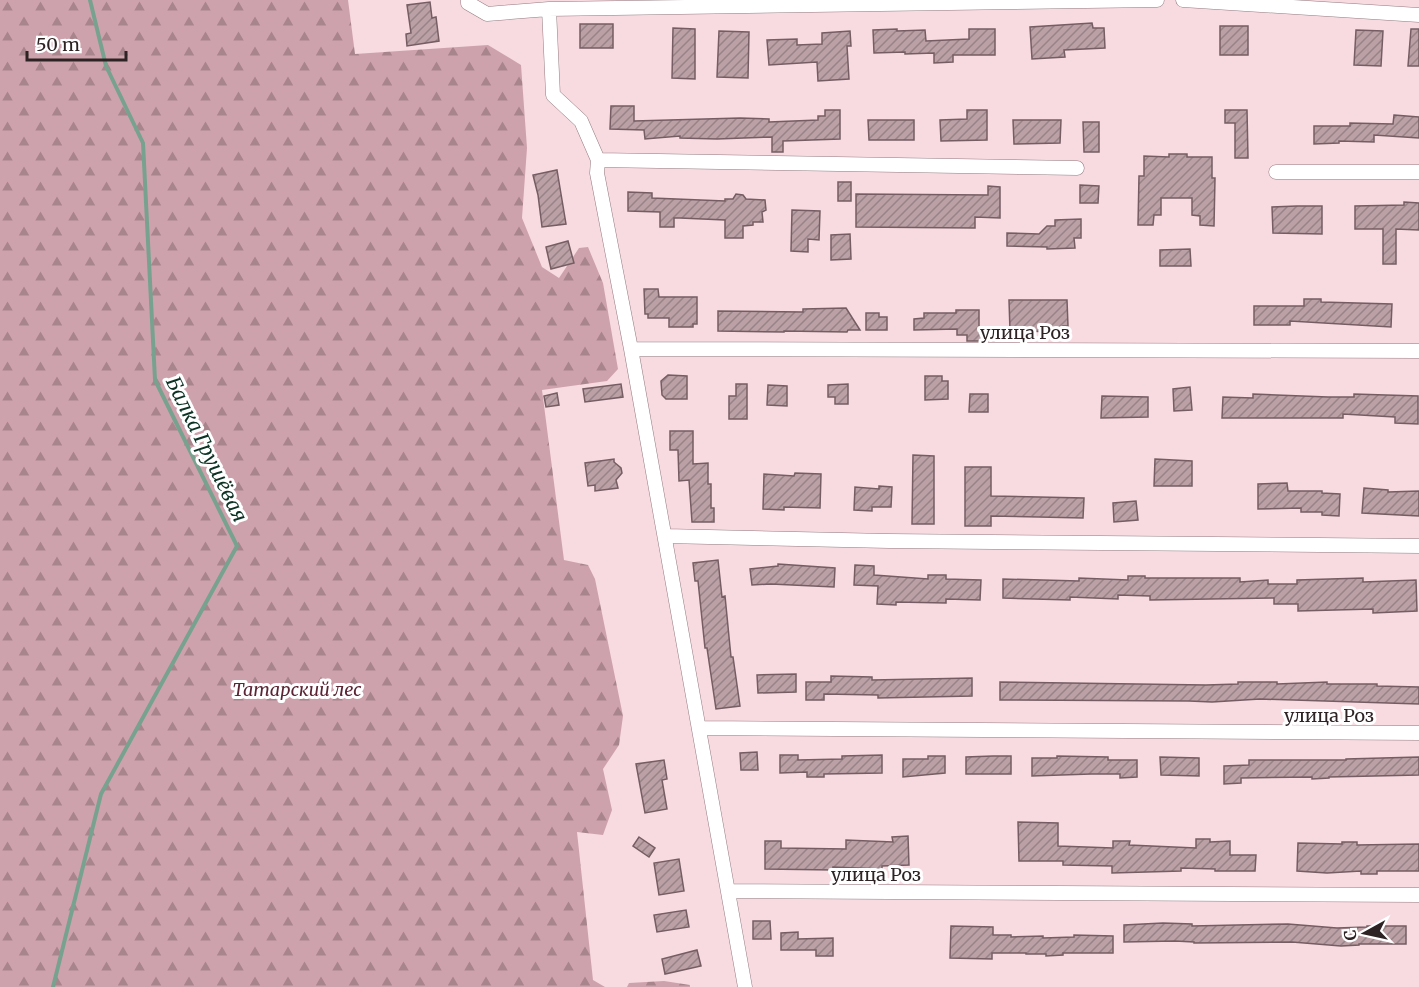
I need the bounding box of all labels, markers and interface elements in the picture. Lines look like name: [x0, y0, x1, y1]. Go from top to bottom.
scale bar: [27, 24, 126, 62]
text: 50 m: [36, 33, 80, 56]
street label: улица Роз: [980, 321, 1070, 344]
water label: Балка Грушёвая: [161, 372, 253, 526]
park label: Татарский лес: [233, 678, 361, 701]
street label: улица Роз: [1284, 704, 1374, 727]
street label: улица Роз: [831, 863, 921, 886]
north arrow: [1335, 903, 1395, 963]
text: С: [1340, 928, 1361, 942]

